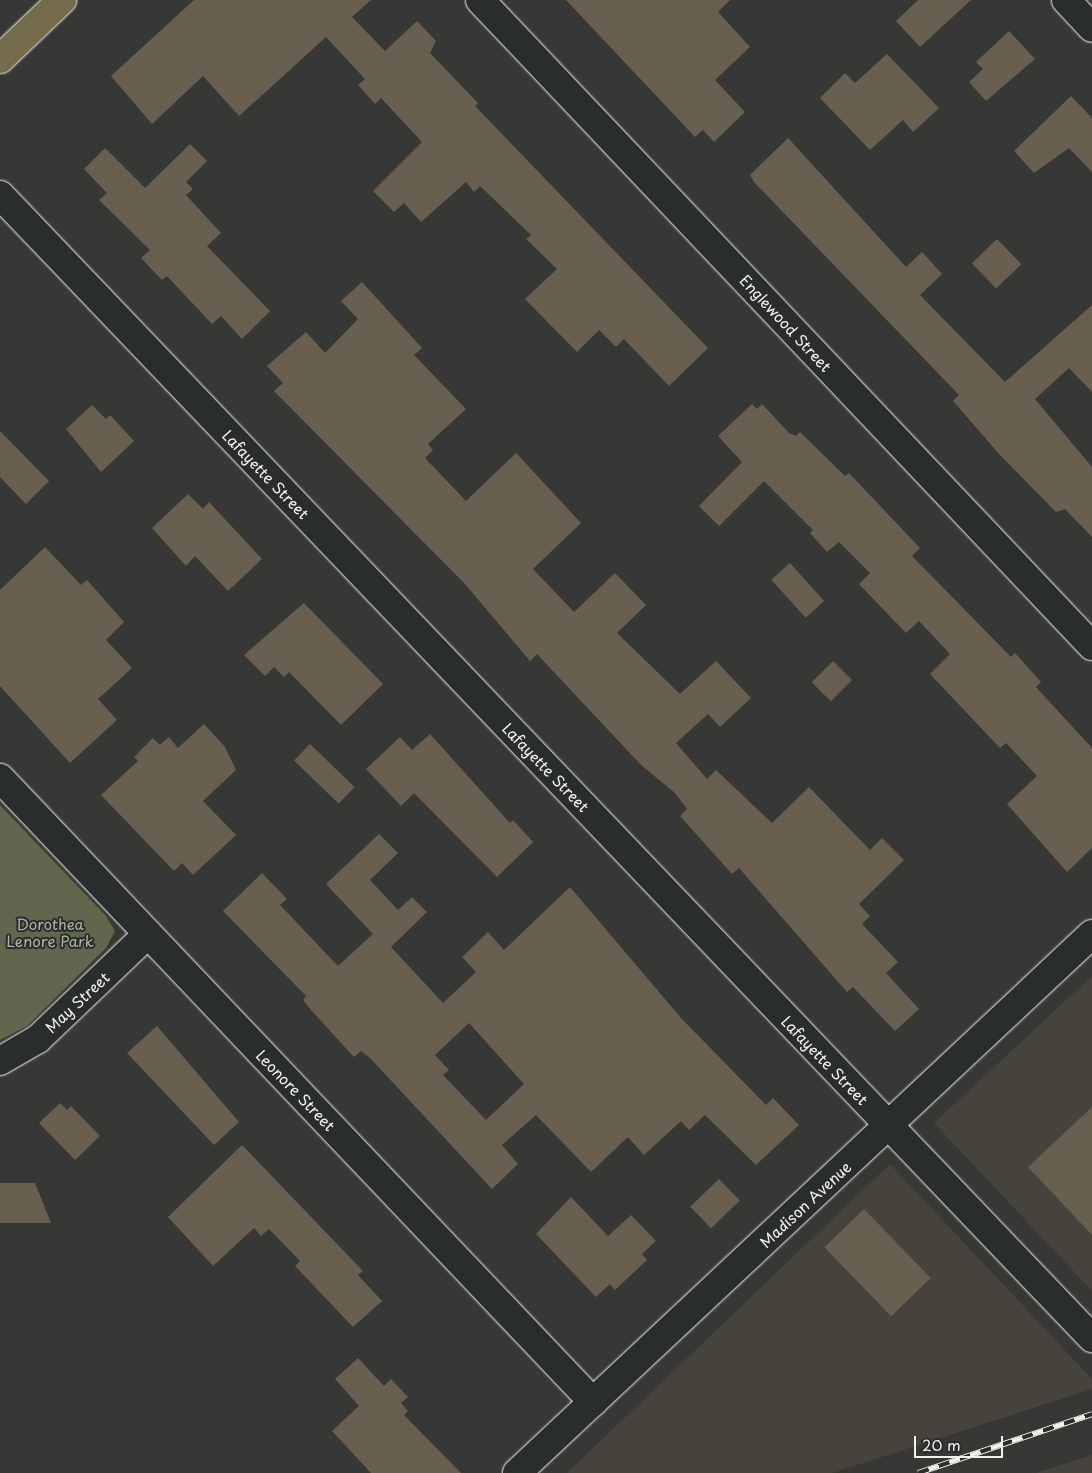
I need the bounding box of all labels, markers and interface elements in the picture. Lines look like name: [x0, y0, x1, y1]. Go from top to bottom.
street label: Englewood Street: [737, 271, 835, 375]
street label: Lafayette Street: [219, 426, 313, 522]
street label: Lafayette Street: [499, 719, 593, 815]
park label: Dorothea Lenore Park: [6, 914, 94, 949]
street label: May Street: [41, 968, 113, 1036]
street label: Lafayette Street: [778, 1012, 872, 1108]
street label: Leonore Street: [253, 1046, 339, 1134]
street label: Madison Avenue: [756, 1158, 854, 1250]
scale bar: [917, 1426, 1006, 1458]
text: 20 m: [922, 1433, 961, 1456]

